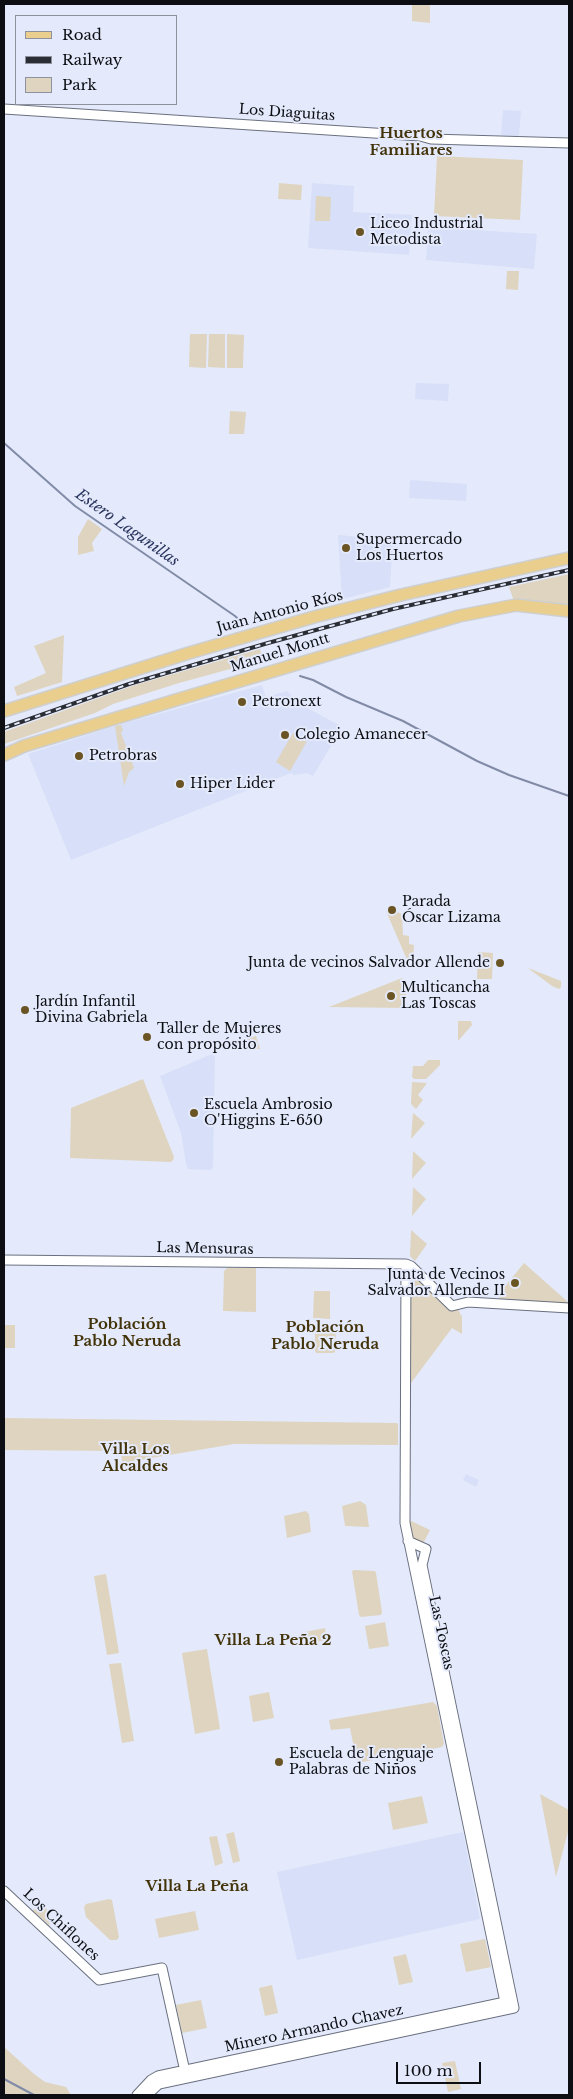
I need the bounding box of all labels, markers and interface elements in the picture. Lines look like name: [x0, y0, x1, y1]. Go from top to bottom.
legend: [15, 15, 178, 105]
text: Road: [62, 25, 102, 44]
text: Railway: [62, 50, 122, 69]
text: Park: [62, 75, 97, 94]
street label: Los Diaguitas: [238, 101, 336, 125]
district label: Huertos Familiares: [369, 125, 453, 160]
place label: Liceo Industrial Metodista: [370, 216, 483, 248]
marker: Liceo Industrial Metodista: [354, 226, 366, 238]
water label: Estero Lagunillas: [72, 486, 182, 570]
place label: Supermercado Los Huertos: [356, 532, 462, 564]
marker: Supermercado Los Huertos: [340, 542, 352, 554]
street label: Juan Antonio Ríos: [215, 587, 345, 637]
street label: Manuel Montt: [228, 630, 332, 676]
place label: Petronext: [252, 694, 322, 710]
marker: Petronext: [236, 696, 248, 708]
place label: Colegio Amanecer: [295, 727, 428, 743]
marker: Colegio Amanecer: [279, 729, 291, 741]
place label: Petrobras: [89, 748, 157, 764]
marker: Petrobras: [73, 750, 85, 762]
place label: Hiper Lider: [190, 776, 275, 792]
marker: Hiper Lider: [174, 778, 186, 790]
place label: Parada Óscar Lizama: [402, 894, 501, 926]
marker: Parada Óscar Lizama: [386, 904, 398, 916]
place label: Junta de vecinos Salvador Allende: [248, 955, 490, 971]
marker: Junta de vecinos Salvador Allende: [494, 957, 506, 969]
place label: Multicancha Las Toscas: [401, 980, 490, 1012]
marker: Multicancha Las Toscas: [385, 990, 397, 1002]
place label: Jardín Infantil Divina Gabriela: [35, 994, 148, 1026]
marker: Jardín Infantil Divina Gabriela: [19, 1004, 31, 1016]
place label: Taller de Mujeres con propósito: [157, 1021, 281, 1054]
marker: Taller de Mujeres con propósito: [141, 1031, 153, 1043]
place label: Escuela Ambrosio O'Higgins E-650: [204, 1097, 333, 1130]
marker: Escuela Ambrosio O'Higgins E-650: [188, 1107, 200, 1119]
street label: Las Mensuras: [156, 1240, 254, 1258]
place label: Junta de Vecinos Salvador Allende II: [368, 1267, 505, 1300]
marker: Junta de Vecinos Salvador Allende II: [509, 1277, 521, 1289]
district label: Población Pablo Neruda: [73, 1316, 181, 1351]
district label: Población Pablo Neruda: [271, 1319, 379, 1354]
district label: Villa Los Alcaldes: [101, 1441, 169, 1476]
street label: Las Toscas: [425, 1595, 457, 1671]
district label: Villa La Peña 2: [215, 1632, 331, 1650]
place label: Escuela de Lenguaje Palabras de Niños: [289, 1746, 434, 1778]
marker: Escuela de Lenguaje Palabras de Niños: [273, 1756, 285, 1768]
district label: Villa La Peña: [145, 1878, 249, 1896]
street label: Los Chiflones: [19, 1885, 103, 1965]
street label: Minero Armando Chavez: [223, 2002, 405, 2056]
scale bar: [398, 2052, 483, 2084]
text: 100 m: [404, 2061, 453, 2080]

